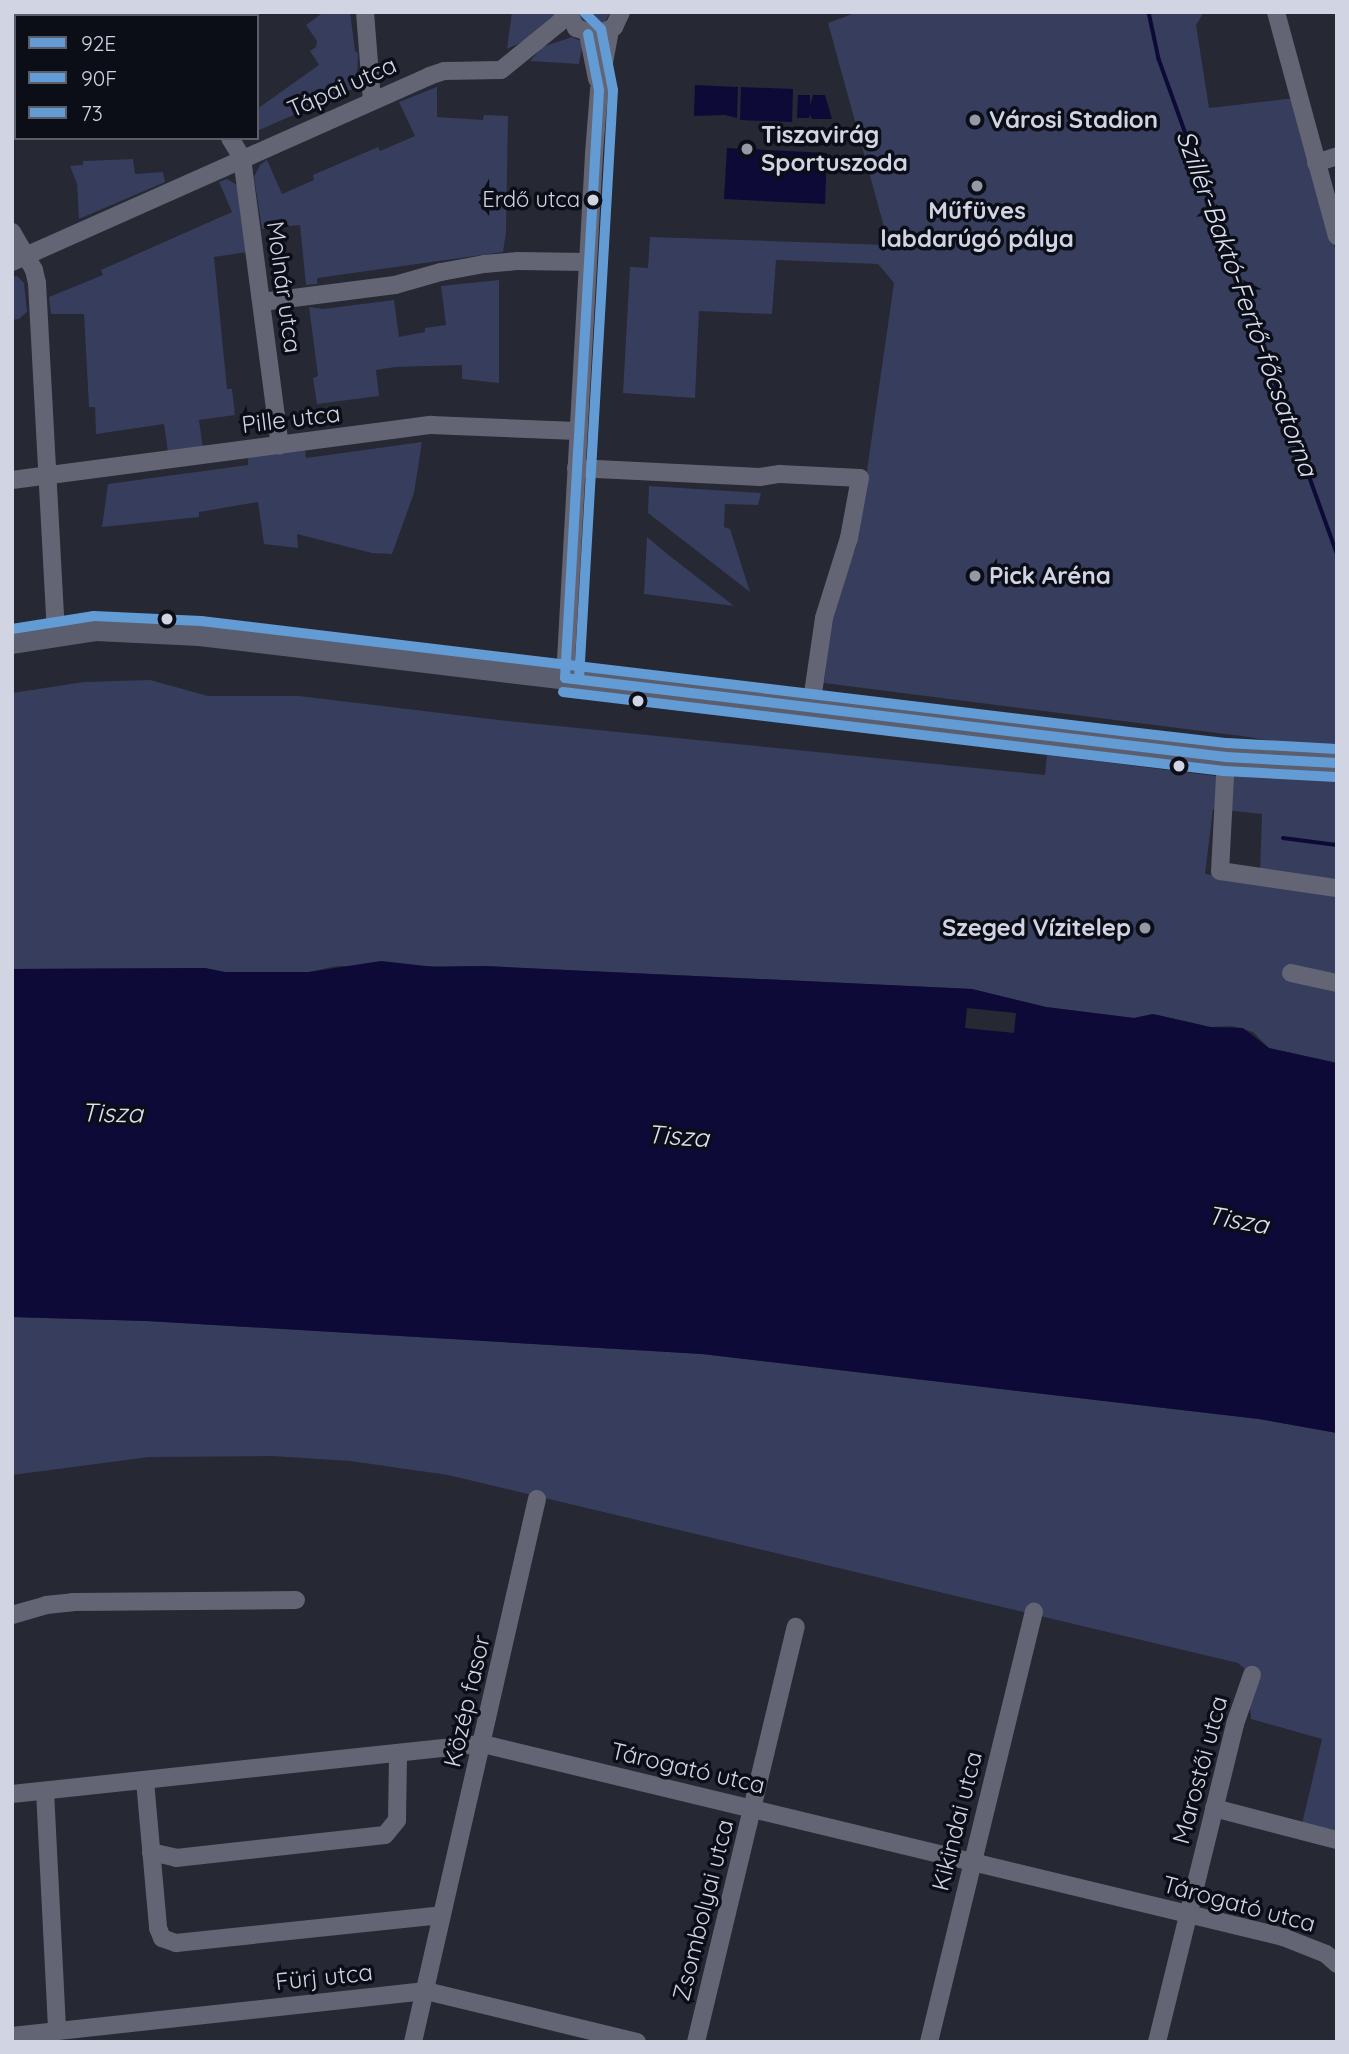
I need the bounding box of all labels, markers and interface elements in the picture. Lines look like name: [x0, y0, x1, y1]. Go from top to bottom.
legend: [14, 14, 259, 140]
text: 92E: [81, 30, 116, 56]
street label: Tápai utca: [283, 50, 401, 124]
text: 90F: [81, 65, 117, 91]
text: 73: [81, 100, 103, 126]
place label: Városi Stadion: [989, 106, 1158, 134]
marker: Városi Stadion: [967, 112, 983, 128]
place label: Tiszavirág Sportuszoda: [761, 121, 908, 177]
water label: Szillér-Baktó-Fertő-főcsatorna: [1170, 126, 1324, 480]
marker: Tiszavirág Sportuszoda: [739, 141, 755, 157]
marker: Műfüves labdarúgó pálya: [969, 178, 985, 194]
place label: Erdő utca: [482, 187, 580, 213]
marker: Erdő utca: [586, 193, 600, 207]
place label: Műfüves labdarúgó pálya: [880, 197, 1074, 253]
street label: Molnár utca: [261, 219, 307, 355]
street label: Pille utca: [240, 399, 342, 439]
place label: Pick Aréna: [989, 562, 1111, 590]
marker: Pick Aréna: [967, 568, 983, 584]
unlabelled marker: [160, 612, 174, 626]
unlabelled marker: [631, 694, 645, 708]
unlabelled marker: [1172, 759, 1186, 773]
place label: Szeged Vízitelep: [942, 914, 1131, 942]
marker: Szeged Vízitelep: [1137, 920, 1153, 936]
water label: Tisza: [81, 1097, 143, 1129]
water label: Tisza: [646, 1118, 710, 1154]
water label: Tisza: [1205, 1199, 1271, 1241]
street label: Közép fasor: [438, 1632, 496, 1770]
street label: Marostői utca: [1166, 1693, 1234, 1847]
street label: Tárogató utca: [608, 1736, 768, 1800]
street label: Kikindai utca: [926, 1748, 988, 1894]
street label: Zsombolyai utca: [667, 1816, 739, 2004]
street label: Tárogató utca: [1159, 1870, 1319, 1938]
street label: Fürj utca: [274, 1958, 374, 1996]

